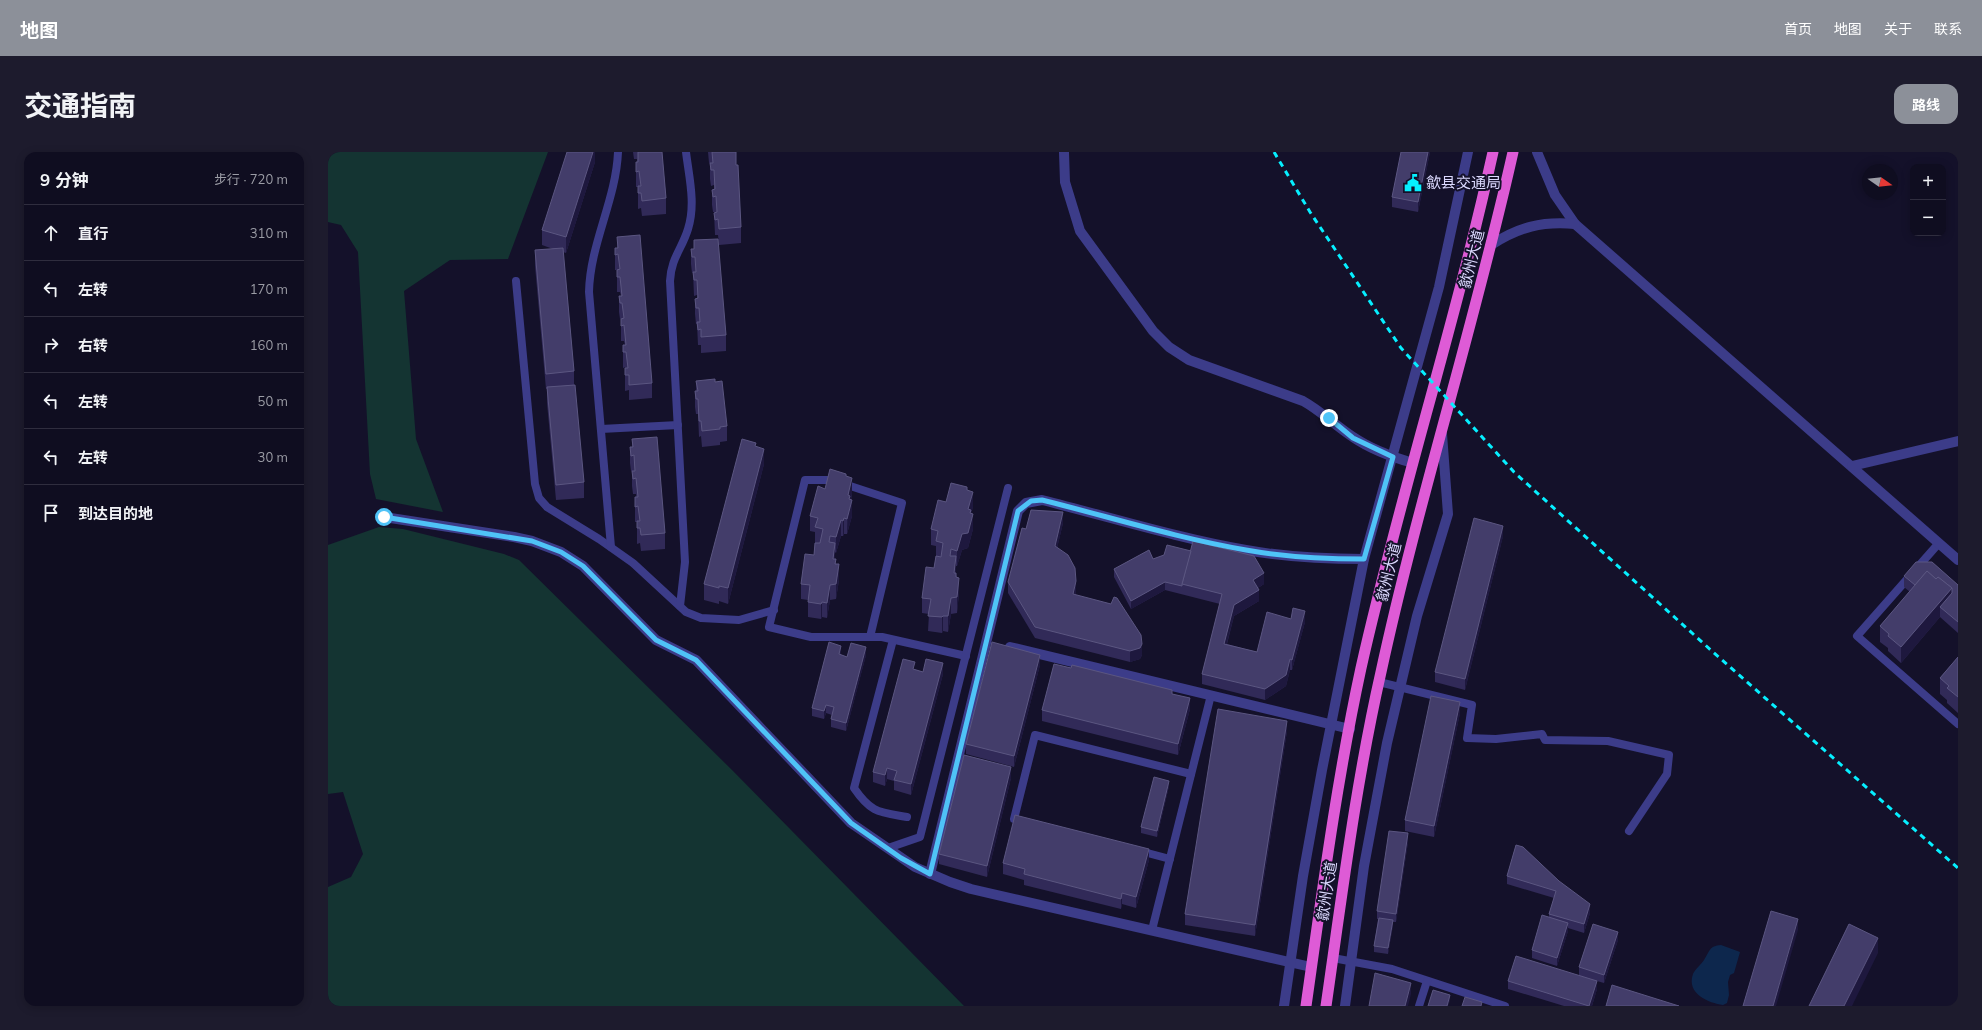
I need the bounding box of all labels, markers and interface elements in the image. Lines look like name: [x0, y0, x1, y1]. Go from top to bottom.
text: 地图: [20, 18, 58, 42]
text: 首页: [1784, 20, 1812, 38]
text: 地图: [1834, 20, 1862, 38]
text: 关于: [1884, 20, 1912, 38]
text: 联系: [1934, 20, 1962, 38]
button: 路线: [1894, 84, 1958, 124]
text: 交通指南: [24, 88, 136, 123]
north arrow: [1862, 164, 1898, 200]
map controls: [1910, 164, 1946, 236]
button: +: [1910, 164, 1946, 200]
text: 9 分钟: [40, 169, 89, 190]
text: 步行 · 720 m: [214, 171, 288, 187]
public building icon: 歙县交通局: [1403, 173, 1423, 193]
place label: 歙县交通局: [1426, 173, 1501, 192]
button: −: [1910, 200, 1946, 236]
icon: ahead: [40, 222, 62, 244]
text: 直行: [78, 224, 108, 243]
text: 310 m: [250, 225, 288, 241]
street label: 歙州大道: [1455, 227, 1488, 290]
icon: left: [40, 278, 62, 300]
text: 左转: [78, 280, 108, 299]
text: 170 m: [250, 281, 288, 297]
icon: right: [40, 334, 62, 356]
text: 右转: [78, 336, 108, 355]
text: 160 m: [250, 337, 288, 353]
icon: left: [40, 390, 62, 412]
text: 左转: [78, 392, 108, 411]
text: 50 m: [258, 393, 288, 409]
route end: [1320, 409, 1338, 427]
icon: left: [40, 446, 62, 468]
text: 左转: [78, 448, 108, 467]
text: 30 m: [258, 449, 288, 465]
icon: arrive: [40, 502, 62, 524]
text: 到达目的地: [78, 504, 153, 523]
route start: [375, 508, 393, 526]
street label: 歙州大道: [1372, 540, 1405, 603]
street label: 歙州大道: [1312, 860, 1341, 922]

